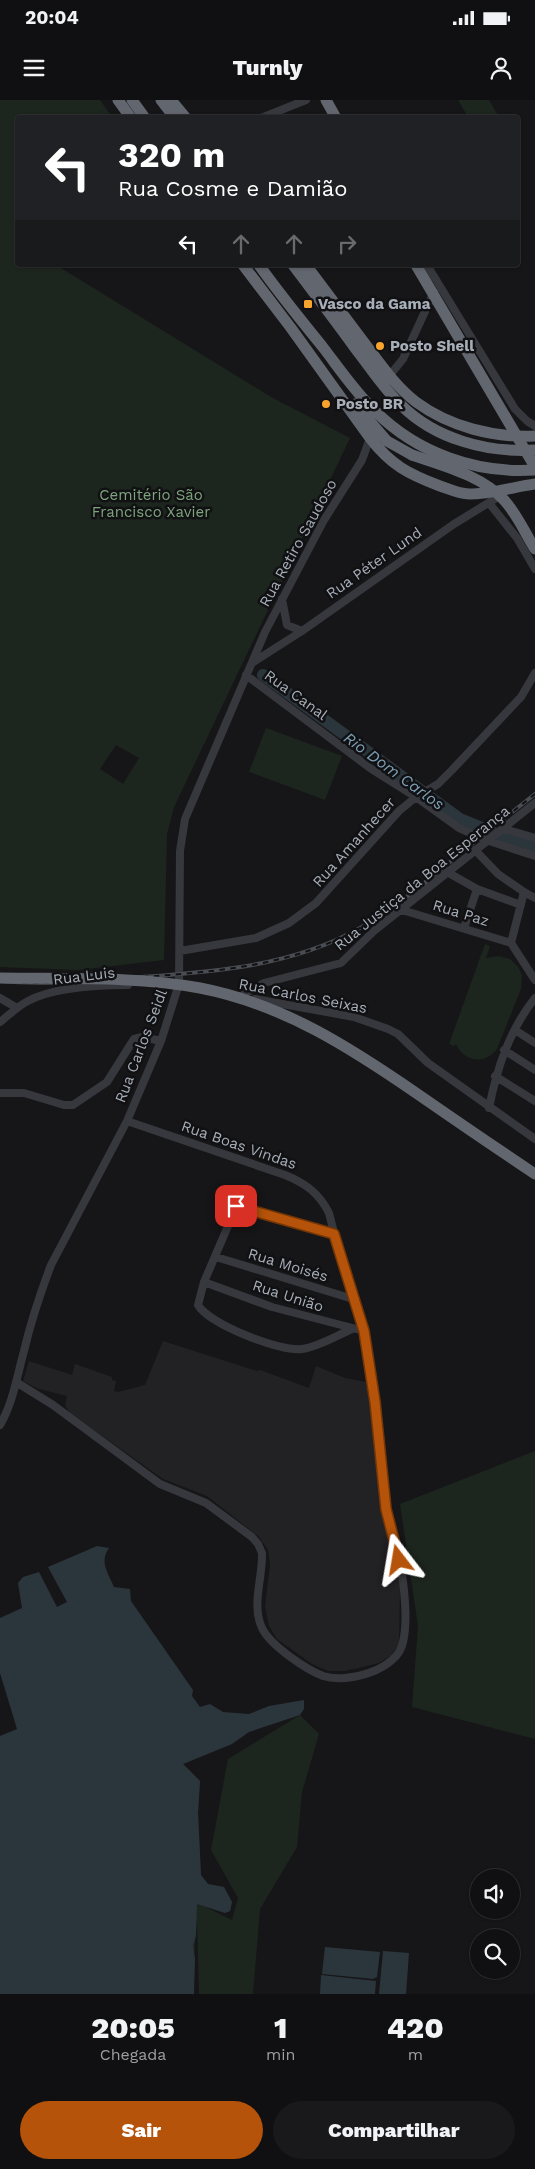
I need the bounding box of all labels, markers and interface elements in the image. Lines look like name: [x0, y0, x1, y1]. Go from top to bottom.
text: 20:04: [25, 6, 79, 29]
icon: menu: [20, 54, 48, 82]
icon: person: [487, 54, 515, 82]
text: Turnly: [232, 55, 303, 80]
text: 320 m: [118, 134, 225, 176]
icon: left: [35, 135, 100, 200]
text: Rua Cosme e Damião: [118, 176, 347, 201]
icon: left: [174, 230, 202, 258]
icon: ahead: [227, 230, 255, 258]
icon: ahead: [280, 230, 308, 258]
icon: right: [333, 230, 361, 258]
place label: Vasco da Gama: [318, 295, 431, 313]
marker: Vasco da Gama: [302, 298, 314, 310]
place label: Posto Shell: [390, 337, 474, 355]
marker: Posto Shell: [374, 340, 386, 352]
place label: Posto BR: [336, 395, 404, 413]
marker: Posto BR: [320, 398, 332, 410]
street label: Rua Retiro Saudoso: [255, 476, 341, 610]
park label: Cemitério São Francisco Xavier: [92, 486, 210, 521]
street label: Rua Péter Lund: [323, 523, 425, 603]
street label: Rua Canal: [261, 666, 331, 724]
water label: Rio Dom Carlos: [340, 728, 448, 814]
street label: Rua Amanhecer: [309, 793, 399, 891]
street label: Rua Justiça da Boa Esperança: [331, 801, 514, 954]
street label: Rua Paz: [431, 896, 491, 930]
street label: Rua Luis: [52, 963, 116, 989]
street label: Rua Carlos Seixas: [237, 975, 369, 1017]
street label: Rua Carlos Seidl: [111, 986, 171, 1105]
street label: Rua Boas Vindas: [179, 1117, 299, 1173]
pin: [215, 1185, 257, 1227]
icon: arrive: [222, 1192, 250, 1220]
street label: Rua Moisés: [246, 1244, 330, 1286]
street label: Rua União: [250, 1276, 326, 1316]
position arrow: [372, 1533, 424, 1585]
map controls: [470, 1869, 520, 1979]
button: sound: [470, 1869, 520, 1919]
button: search: [470, 1929, 520, 1979]
text: 20:05: [91, 2010, 175, 2045]
text: 1: [274, 2010, 288, 2045]
text: 420: [387, 2010, 444, 2045]
text: Chegada: [100, 2045, 166, 2064]
text: min: [266, 2045, 296, 2064]
text: m: [408, 2045, 423, 2064]
button: Sair: [20, 2101, 263, 2159]
button: Compartilhar: [273, 2101, 515, 2159]

